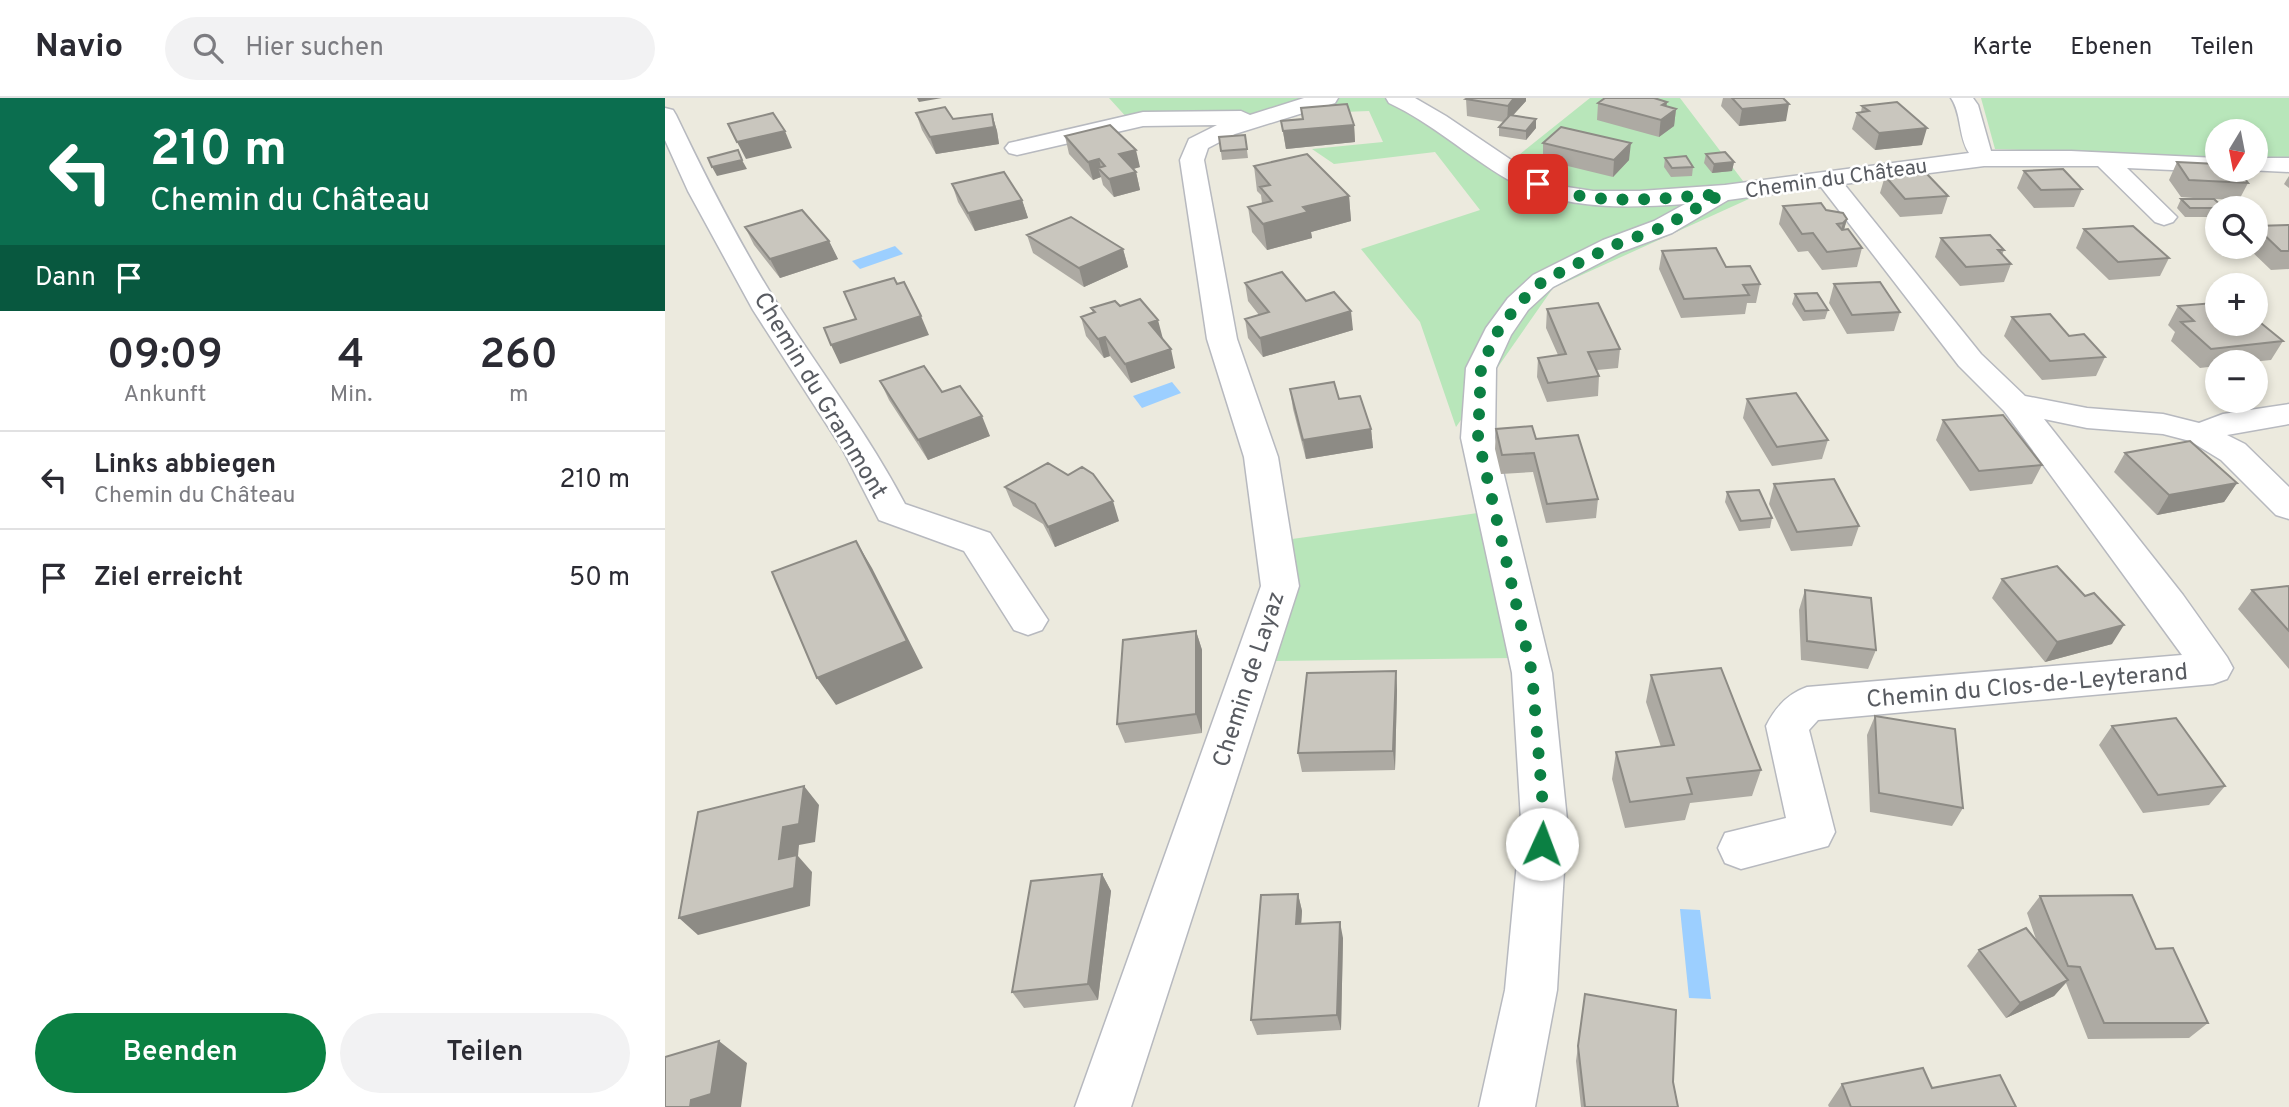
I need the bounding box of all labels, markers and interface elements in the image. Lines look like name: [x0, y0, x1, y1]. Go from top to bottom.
search box: [165, 17, 655, 80]
text: Navio: [35, 27, 123, 69]
icon: search: [189, 29, 227, 67]
text: Hier suchen: [245, 32, 384, 65]
text: Karte: [1972, 33, 2032, 63]
text: Ebenen: [2070, 33, 2152, 63]
text: Teilen: [2190, 33, 2254, 63]
north arrow: [2205, 119, 2268, 182]
map controls: [2205, 119, 2268, 413]
text: 210 m: [150, 121, 287, 183]
icon: left: [35, 126, 126, 217]
street label: Chemin du Château: [1743, 153, 1929, 206]
pin: [1508, 154, 1568, 214]
icon: arrive: [1519, 165, 1557, 203]
text: Chemin du Château: [150, 182, 430, 222]
button: search: [2205, 196, 2268, 259]
icon: arrive: [110, 259, 148, 297]
text: Dann: [35, 262, 96, 295]
button: +: [2205, 273, 2268, 336]
street label: Chemin du Grammont: [746, 287, 893, 505]
text: 09:09: [107, 330, 223, 383]
text: 4: [338, 330, 364, 383]
text: 260: [479, 330, 558, 383]
button: −: [2205, 350, 2268, 413]
text: Ankunft: [123, 381, 206, 410]
text: Min.: [330, 381, 372, 410]
text: m: [509, 381, 528, 410]
text: Links abbiegen: [94, 449, 276, 482]
icon: left: [35, 461, 73, 499]
text: 210 m: [560, 464, 630, 497]
text: Chemin du Château: [94, 482, 295, 511]
icon: arrive: [35, 559, 73, 597]
text: Ziel erreicht: [94, 562, 243, 595]
text: 50 m: [569, 562, 630, 595]
street label: Chemin de Layaz: [1207, 588, 1292, 771]
street label: Chemin du Clos-de-Leyterand: [1865, 658, 2189, 716]
position arrow: [1505, 807, 1579, 881]
button: Beenden: [35, 1013, 326, 1093]
button: Teilen: [340, 1013, 630, 1093]

